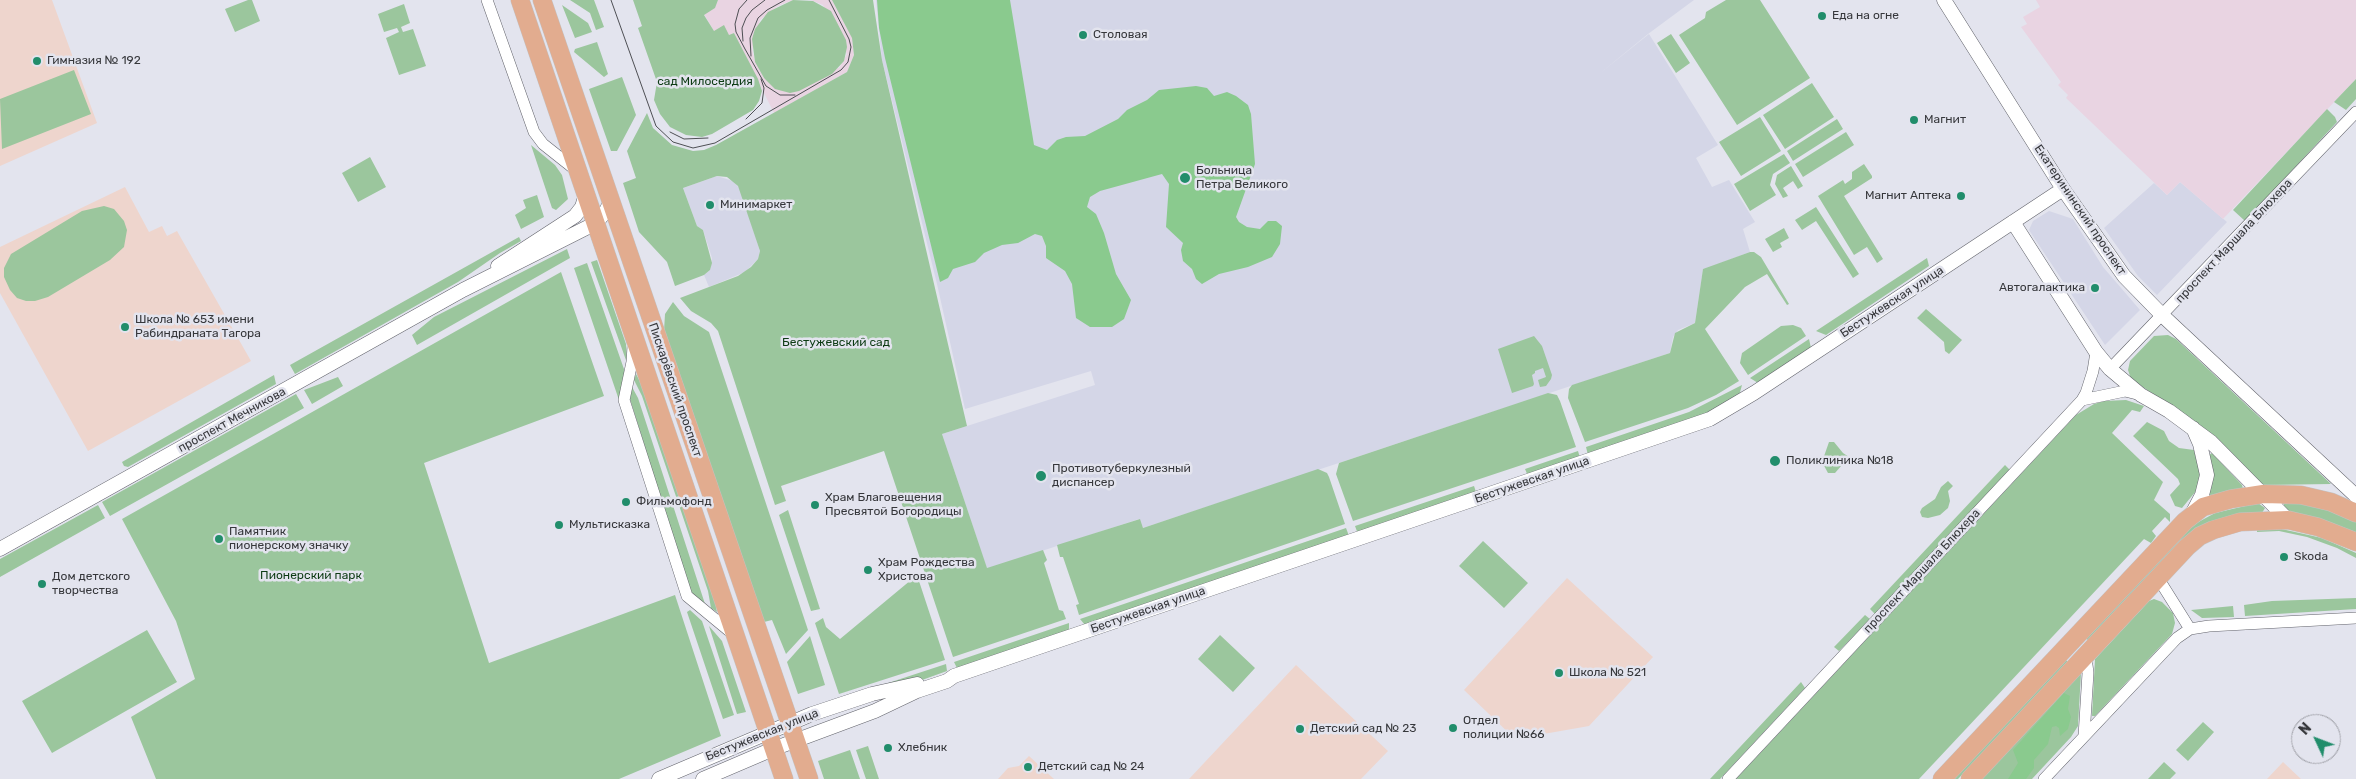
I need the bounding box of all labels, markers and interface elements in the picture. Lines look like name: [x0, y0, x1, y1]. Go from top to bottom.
place label: Еда на огне: [1832, 9, 1899, 23]
marker: Еда на огне: [1816, 10, 1828, 22]
place label: Столовая: [1093, 28, 1148, 42]
marker: Столовая: [1077, 29, 1089, 41]
place label: Гимназия № 192: [47, 54, 141, 68]
marker: Гимназия № 192: [31, 55, 43, 67]
park label: сад Милосердия: [657, 75, 753, 89]
place label: Магнит: [1924, 113, 1966, 127]
marker: Магнит: [1908, 114, 1920, 126]
street label: Екатерининский проспект: [2031, 142, 2129, 278]
place label: Больница Петра Великого: [1196, 164, 1288, 192]
marker: Больница Петра Великого: [1178, 171, 1192, 185]
street label: проспект Маршала Блюхера: [2173, 176, 2295, 306]
place label: Магнит Аптека: [1865, 189, 1951, 203]
marker: Магнит Аптека: [1955, 190, 1967, 202]
place label: Минимаркет: [720, 198, 792, 212]
marker: Минимаркет: [704, 199, 716, 211]
street label: Бестужевская улица: [1838, 263, 1946, 341]
place label: Автогалактика: [1999, 281, 2085, 295]
marker: Автогалактика: [2089, 282, 2101, 294]
place label: Школа № 653 имени Рабиндраната Тагора: [135, 313, 261, 341]
marker: Школа № 653 имени Рабиндраната Тагора: [119, 321, 131, 333]
street label: Пискарёвский проспект: [645, 321, 705, 459]
park label: Бестужевский сад: [782, 336, 890, 350]
street label: проспект Мечникова: [176, 384, 288, 456]
street label: Бестужевская улица: [1473, 454, 1591, 506]
marker: Поликлиника №18: [1768, 454, 1782, 468]
place label: Поликлиника №18: [1786, 454, 1894, 468]
place label: Противотуберкулезный диспансер: [1052, 462, 1191, 490]
marker: Противотуберкулезный диспансер: [1034, 469, 1048, 483]
place label: Храм Благовещения Пресвятой Богородицы: [825, 491, 962, 519]
place label: Фильмофонд: [636, 495, 712, 509]
marker: Фильмофонд: [620, 496, 632, 508]
marker: Храм Благовещения Пресвятой Богородицы: [809, 499, 821, 511]
street label: проспект Маршала Блюхера: [1861, 506, 1983, 636]
place label: Мультисказка: [569, 518, 650, 532]
marker: Мультисказка: [553, 519, 565, 531]
place label: Памятник пионерскому значку: [229, 525, 349, 553]
marker: Памятник пионерскому значку: [213, 533, 225, 545]
place label: Skoda: [2294, 550, 2328, 564]
marker: Skoda: [2278, 551, 2290, 563]
place label: Храм Рождества Христова: [878, 556, 975, 584]
marker: Храм Рождества Христова: [862, 564, 874, 576]
park label: Пионерский парк: [260, 569, 362, 583]
place label: Дом детского творчества: [52, 570, 130, 598]
marker: Дом детского творчества: [36, 578, 48, 590]
street label: Бестужевская улица: [1089, 584, 1207, 636]
place label: Школа № 521: [1569, 666, 1646, 680]
marker: Школа № 521: [1553, 667, 1565, 679]
street label: Бестужевская улица: [703, 706, 821, 764]
place label: Отдел полиции №66: [1463, 714, 1544, 742]
north arrow: [2291, 714, 2341, 764]
text: N: [2296, 720, 2315, 739]
place label: Детский сад № 23: [1310, 722, 1416, 736]
marker: Отдел полиции №66: [1447, 722, 1459, 734]
marker: Детский сад № 23: [1294, 723, 1306, 735]
place label: Хлебник: [898, 741, 947, 755]
marker: Хлебник: [882, 742, 894, 754]
place label: Детский сад № 24: [1038, 760, 1145, 774]
marker: Детский сад № 24: [1022, 761, 1034, 773]

